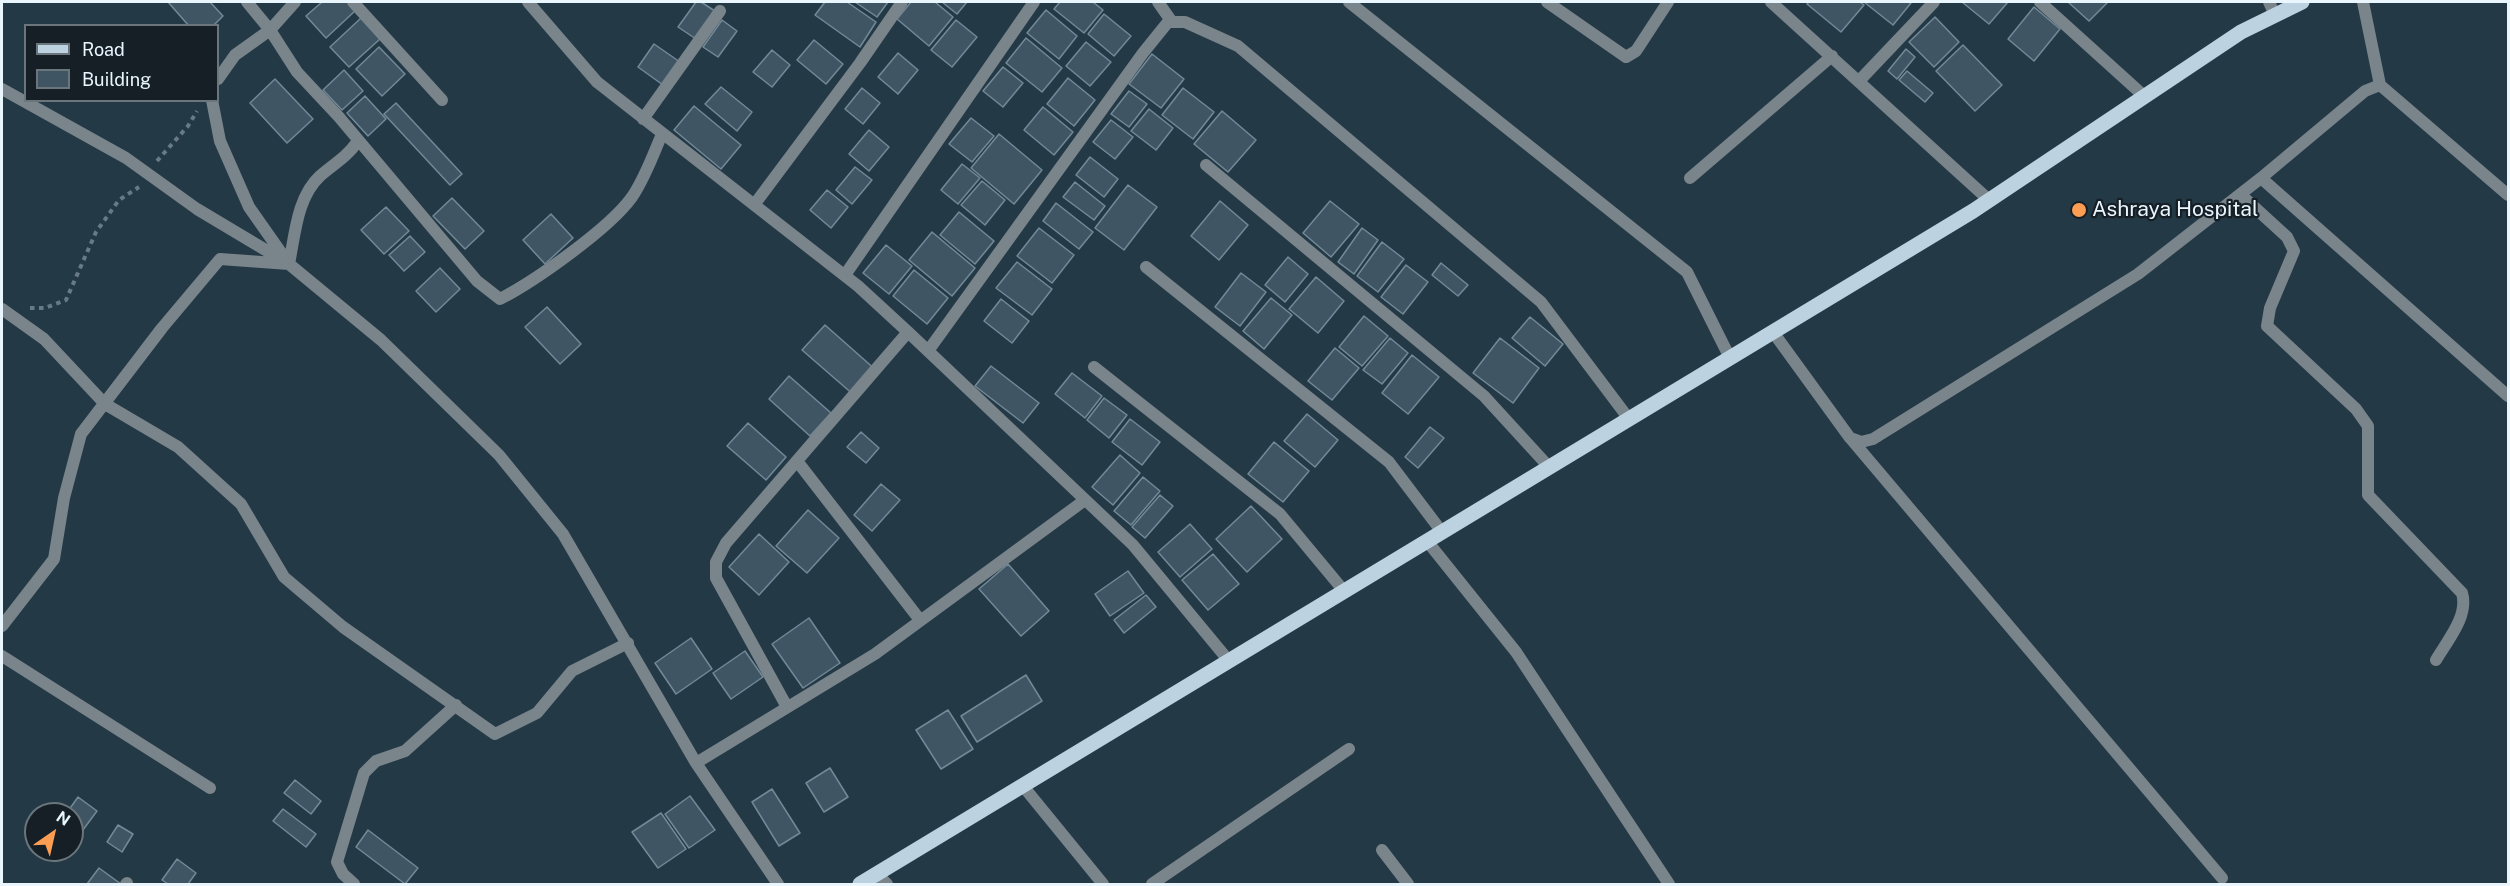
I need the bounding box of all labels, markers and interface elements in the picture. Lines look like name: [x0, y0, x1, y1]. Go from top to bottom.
legend: [24, 24, 219, 102]
text: Road: [82, 39, 125, 60]
text: Building: [82, 69, 151, 90]
place label: Ashraya Hospital: [2092, 197, 2258, 223]
marker: Ashraya Hospital: [2070, 201, 2088, 219]
north arrow: [24, 802, 84, 862]
text: N: [53, 807, 74, 830]

